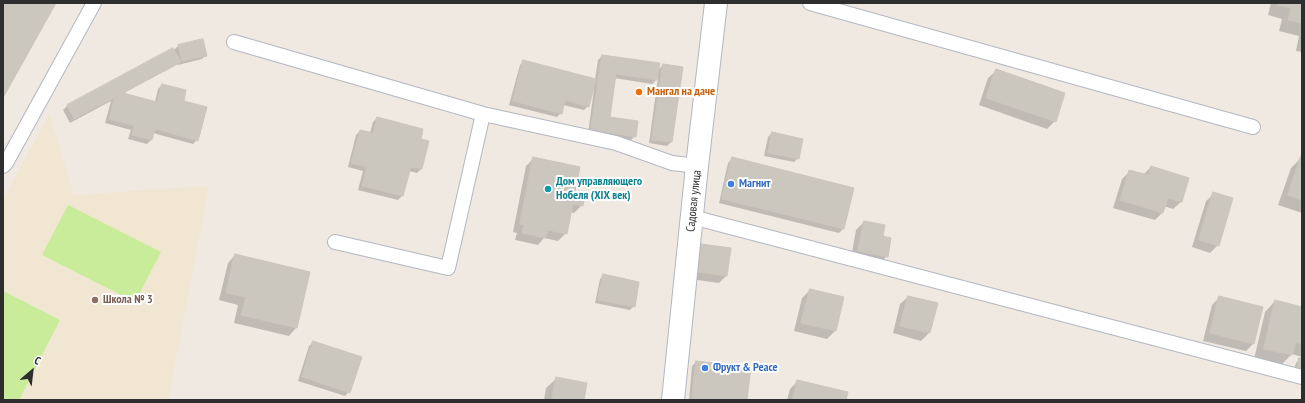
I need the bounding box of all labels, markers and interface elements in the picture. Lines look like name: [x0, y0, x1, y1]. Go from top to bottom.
place label: Мангал на даче: [647, 85, 715, 99]
marker: Мангал на даче: [634, 87, 644, 97]
street label: Садовая улица: [684, 169, 704, 233]
place label: Дом управляющего Нобеля (XIX век): [556, 175, 642, 203]
place label: Магнит: [739, 177, 770, 191]
marker: Магнит: [726, 179, 736, 189]
marker: Дом управляющего Нобеля (XIX век): [543, 184, 553, 194]
place label: Школа № 3: [103, 293, 153, 307]
marker: Школа № 3: [90, 295, 100, 305]
north arrow: [12, 351, 52, 391]
text: С: [32, 353, 43, 368]
place label: Фрукт & Peace: [713, 361, 778, 375]
marker: Фрукт & Peace: [700, 363, 710, 373]

